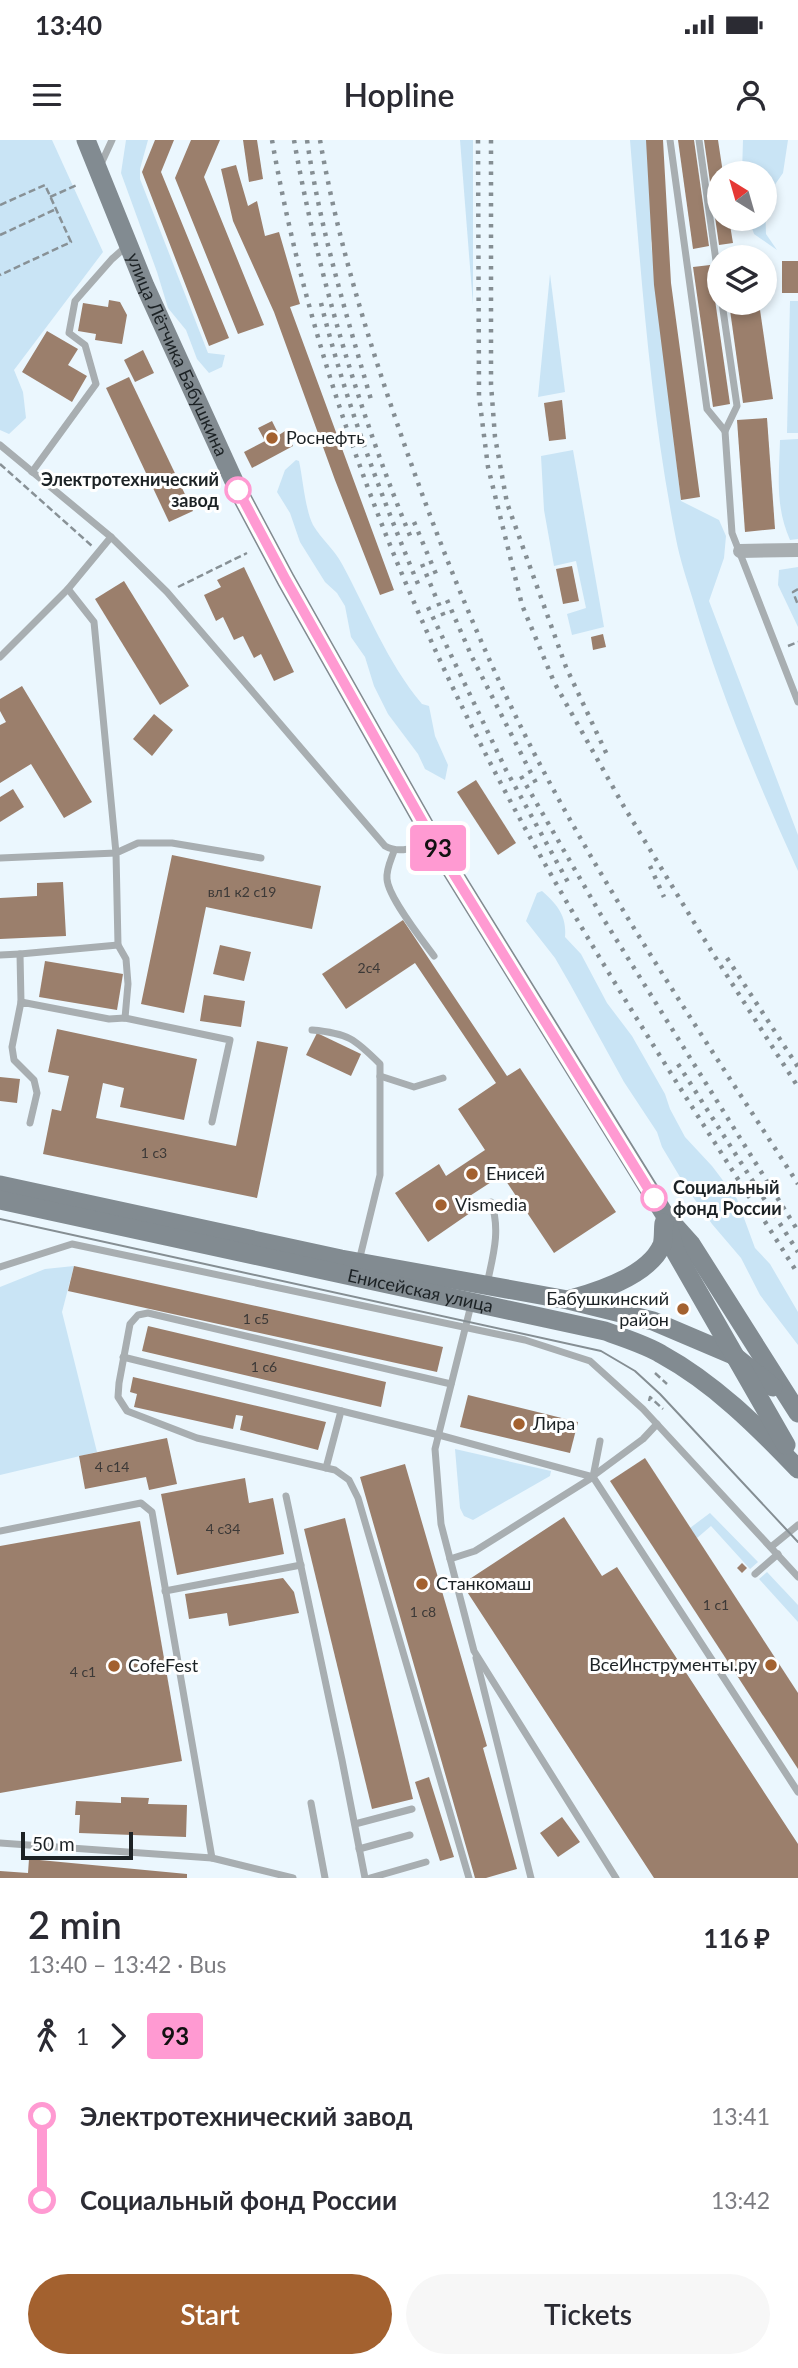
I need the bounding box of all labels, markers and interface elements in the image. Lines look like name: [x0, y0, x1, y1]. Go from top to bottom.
text: 13:40: [35, 9, 102, 41]
text: Hopline: [343, 75, 455, 114]
icon: menu: [28, 76, 66, 114]
icon: person: [732, 76, 770, 114]
north arrow: [707, 161, 777, 231]
map controls: [707, 161, 777, 315]
button: layers: [707, 245, 777, 315]
street label: улица Лётчика Бабушкина: [123, 249, 233, 459]
place label: Роснефть: [286, 426, 365, 448]
marker: Роснефть: [264, 430, 280, 446]
place label: Электротехнический завод: [41, 468, 220, 511]
marker: Электротехнический завод: [225, 477, 251, 503]
line badge: 93: [406, 825, 470, 871]
text: 93: [424, 833, 452, 862]
house number: вл1 к2 с19: [208, 883, 276, 900]
house number: 2с4: [358, 959, 380, 976]
house number: 1 с3: [141, 1144, 167, 1161]
place label: Енисей: [486, 1162, 545, 1184]
marker: Енисей: [464, 1166, 480, 1182]
place label: Социальный фонд России: [673, 1176, 782, 1219]
marker: Социальный фонд России: [641, 1185, 667, 1211]
place label: Vismedia: [455, 1193, 527, 1215]
marker: Vismedia: [433, 1197, 449, 1213]
street label: Енисейская улица: [346, 1264, 495, 1316]
place label: Бабушкинский район: [546, 1287, 669, 1330]
marker: Бабушкинский район: [675, 1301, 691, 1317]
house number: 1 c5: [243, 1310, 269, 1327]
house number: 1 с6: [251, 1358, 277, 1375]
place label: Лира: [532, 1412, 575, 1434]
marker: Лира: [511, 1416, 527, 1432]
house number: 4 с14: [95, 1458, 129, 1475]
house number: 4 с34: [206, 1520, 240, 1537]
place label: Станкомаш: [436, 1572, 531, 1594]
marker: Станкомаш: [414, 1576, 430, 1592]
house number: 1 с1: [703, 1596, 729, 1613]
house number: 1 с8: [410, 1603, 436, 1620]
place label: ВсеИнструменты.ру: [589, 1653, 758, 1675]
place label: CofeFest: [128, 1654, 199, 1676]
marker: ВсеИнструменты.ру: [763, 1657, 779, 1673]
marker: CofeFest: [106, 1658, 122, 1674]
house number: 4 с1: [70, 1663, 96, 1680]
scale bar: [21, 1829, 133, 1861]
text: 50 m: [32, 1832, 75, 1855]
text: 2 min: [28, 1901, 122, 1947]
text: 116 ₽: [703, 1922, 770, 1954]
text: 13:40 – 13:42 · Bus: [28, 1950, 227, 1978]
icon: walk: [28, 2017, 66, 2055]
icon: forward: [99, 2017, 137, 2055]
text: 93: [161, 2021, 189, 2050]
text: 1: [76, 2022, 89, 2050]
text: Электротехнический завод: [80, 2100, 412, 2132]
text: 13:41: [711, 2102, 770, 2130]
text: Социальный фонд России: [80, 2184, 397, 2216]
text: 13:42: [711, 2186, 770, 2214]
button: Start: [28, 2274, 392, 2354]
button: Tickets: [406, 2274, 770, 2354]

